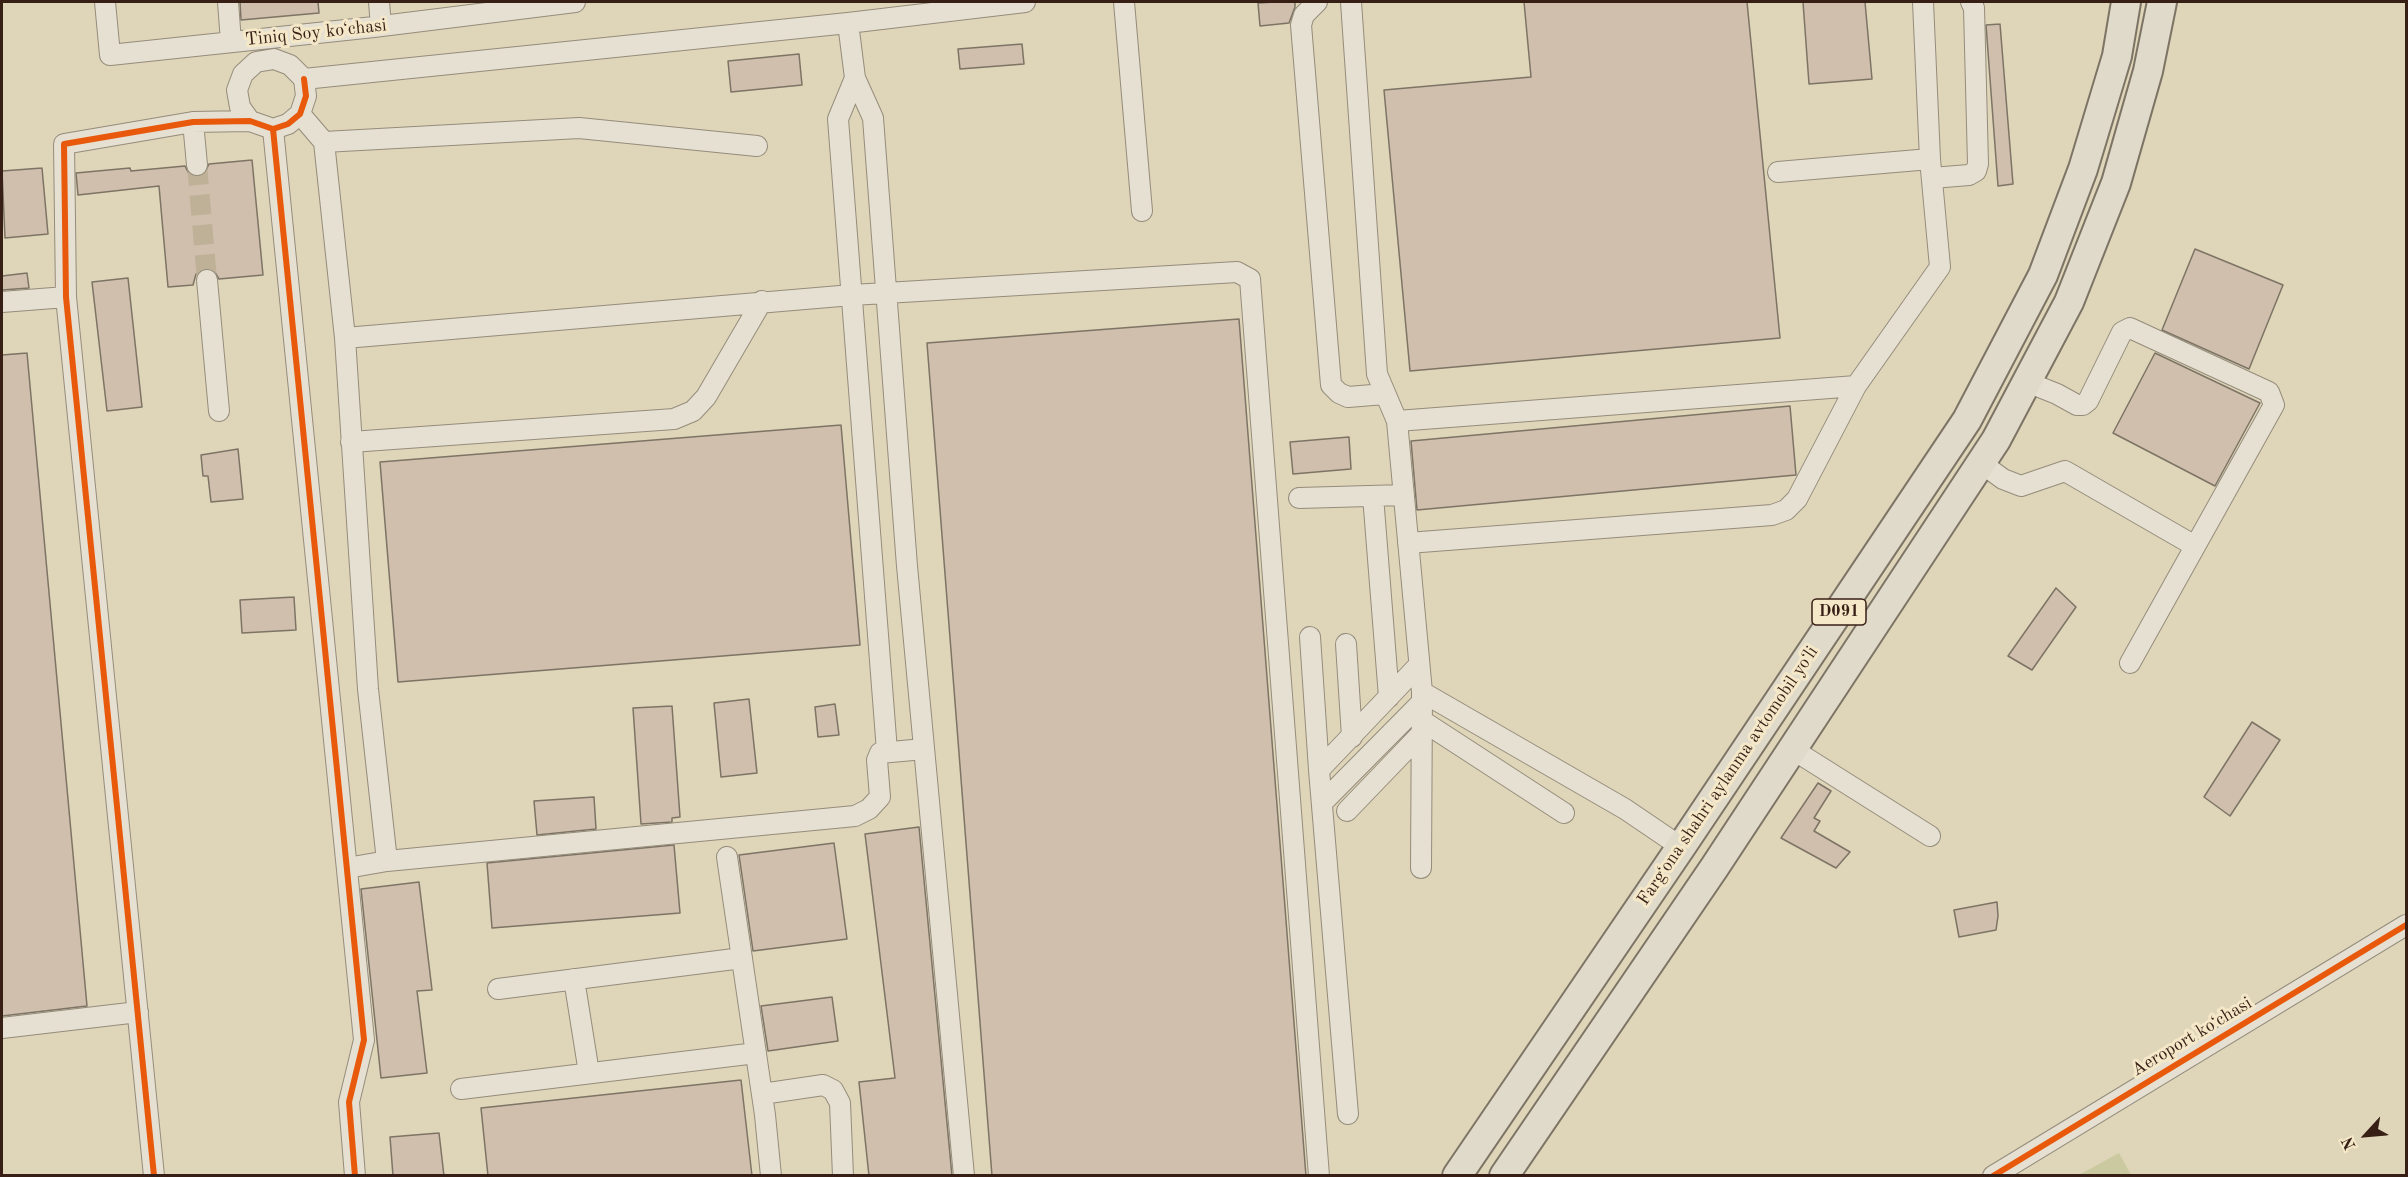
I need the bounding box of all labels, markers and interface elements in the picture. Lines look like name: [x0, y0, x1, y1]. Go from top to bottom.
street label: Tiniq Soy koʻchasi: [244, 15, 388, 51]
road number: D091: [1812, 599, 1866, 625]
street label: Fargʻona shahri aylanma avtomobil yoʻli: [1633, 642, 1823, 910]
street label: Aeroport koʻchasi: [2128, 993, 2256, 1081]
north arrow: [2336, 1105, 2396, 1165]
text: N: [2340, 1134, 2360, 1152]

